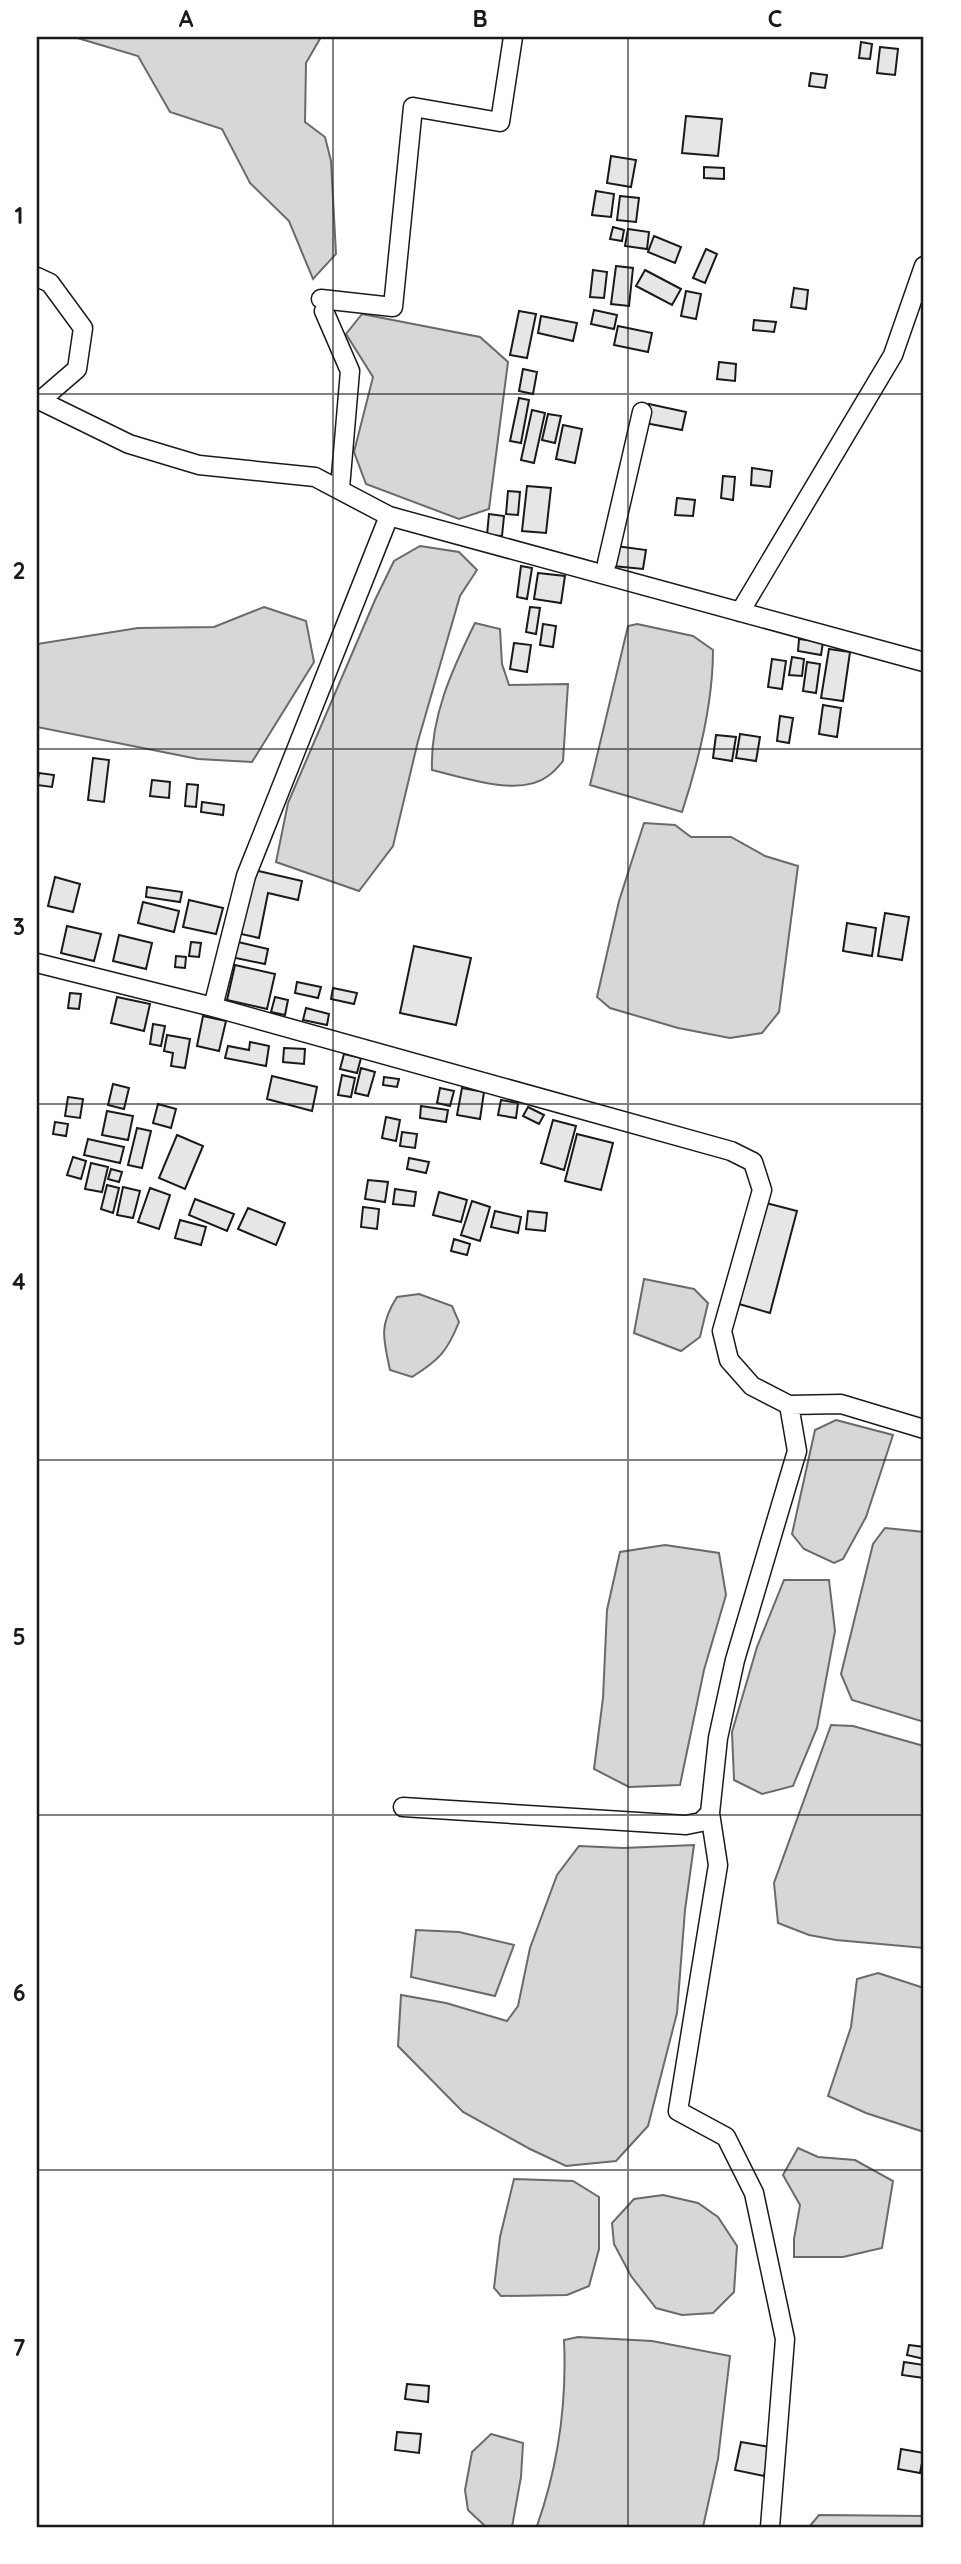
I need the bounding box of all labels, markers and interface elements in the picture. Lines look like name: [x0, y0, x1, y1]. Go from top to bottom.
text: A: [179, 4, 194, 33]
text: B: [472, 4, 488, 33]
text: C: [768, 4, 782, 33]
text: 1: [15, 201, 23, 230]
text: 2: [12, 556, 26, 585]
text: 3: [13, 912, 25, 941]
text: 4: [12, 1267, 26, 1296]
text: 5: [12, 1622, 26, 1651]
text: 6: [13, 1978, 25, 2007]
text: 7: [13, 2333, 26, 2362]

